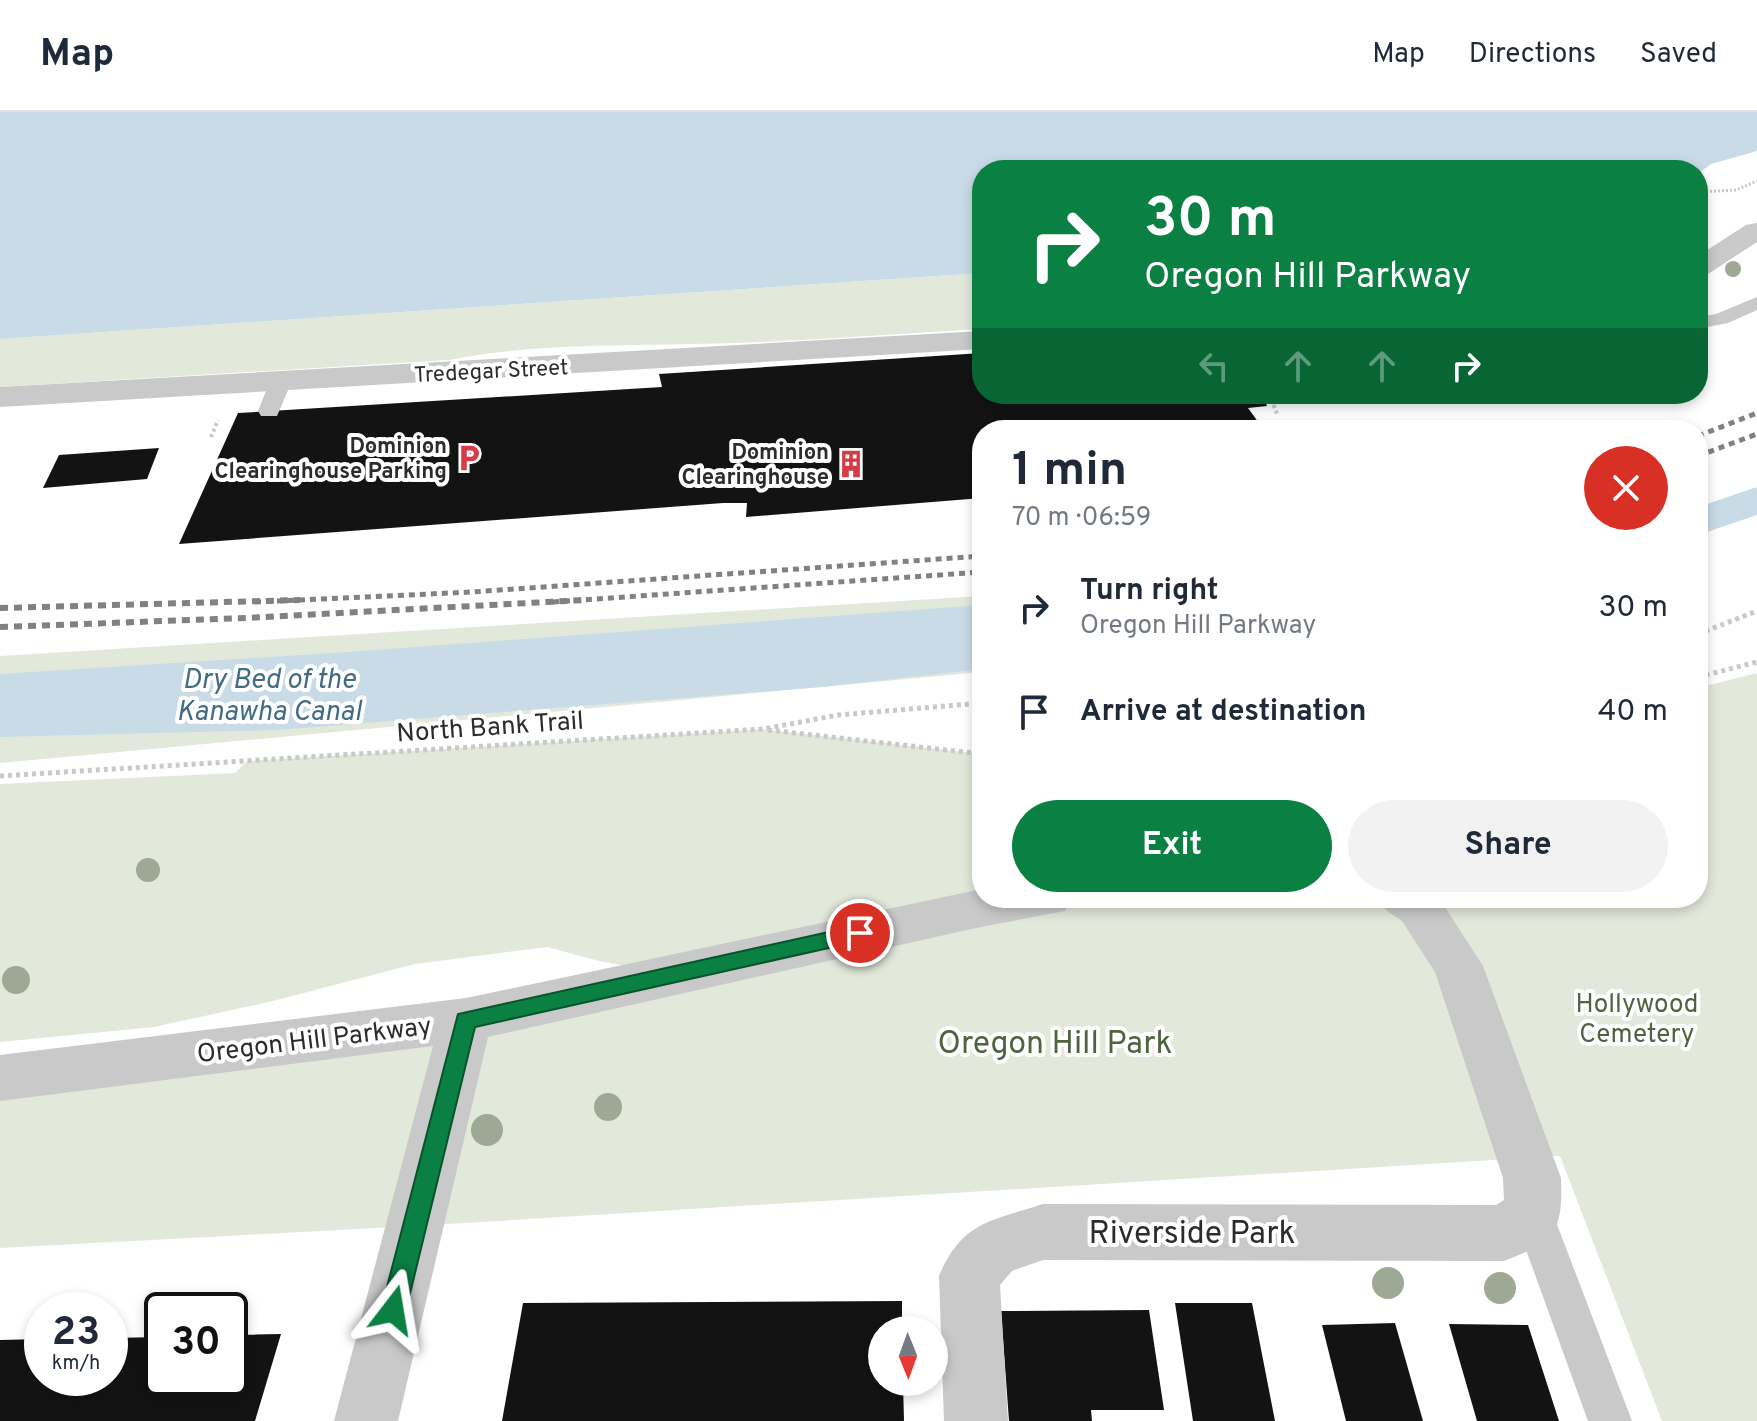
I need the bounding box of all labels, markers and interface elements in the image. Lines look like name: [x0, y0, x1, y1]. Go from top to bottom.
text: Map: [40, 31, 114, 80]
text: Map: [1372, 37, 1425, 73]
text: Directions: [1469, 37, 1596, 73]
text: Saved: [1640, 37, 1717, 73]
text: 30 m: [1144, 186, 1277, 256]
icon: right: [1012, 192, 1116, 296]
text: Oregon Hill Parkway: [1144, 255, 1471, 301]
icon: left: [1192, 344, 1236, 388]
icon: ahead: [1276, 344, 1320, 388]
icon: ahead: [1360, 344, 1404, 388]
icon: right: [1444, 344, 1488, 388]
street label: Tredegar Street: [413, 355, 569, 390]
place label: Dominion Clearinghouse Parking: [215, 434, 447, 486]
place label: Dominion Clearinghouse: [681, 440, 829, 492]
text: 1 min: [1012, 442, 1127, 502]
parking icon: Dominion Clearinghouse Parking: [454, 443, 484, 473]
button: close: [1584, 446, 1668, 530]
building icon: Dominion Clearinghouse: [836, 449, 866, 479]
text: 70 m · 06:59: [1012, 502, 1151, 535]
text: Turn right: [1080, 573, 1218, 610]
icon: right: [1012, 586, 1056, 630]
text: 30 m: [1599, 590, 1668, 627]
text: Oregon Hill Parkway: [1080, 610, 1316, 643]
water label: Dry Bed of the Kanawha Canal: [177, 663, 363, 731]
icon: arrive: [1012, 690, 1056, 734]
text: Arrive at destination: [1080, 694, 1366, 731]
text: 40 m: [1598, 694, 1668, 731]
street label: North Bank Trail: [395, 705, 585, 752]
button: Exit: [1012, 800, 1332, 892]
button: Share: [1348, 800, 1668, 892]
pin: [826, 899, 894, 967]
icon: arrive: [838, 911, 882, 955]
park label: Hollywood Cemetery: [1576, 989, 1698, 1052]
street label: Oregon Hill Parkway: [195, 1011, 434, 1072]
park label: Oregon Hill Park: [938, 1025, 1172, 1065]
street label: Riverside Park: [1088, 1215, 1296, 1255]
position arrow: [351, 1268, 435, 1352]
speed limit sign: 30: [144, 1292, 248, 1396]
text: 23: [52, 1309, 100, 1359]
north arrow: [868, 1316, 948, 1396]
map controls: [868, 1316, 948, 1396]
text: km/h: [52, 1351, 100, 1377]

